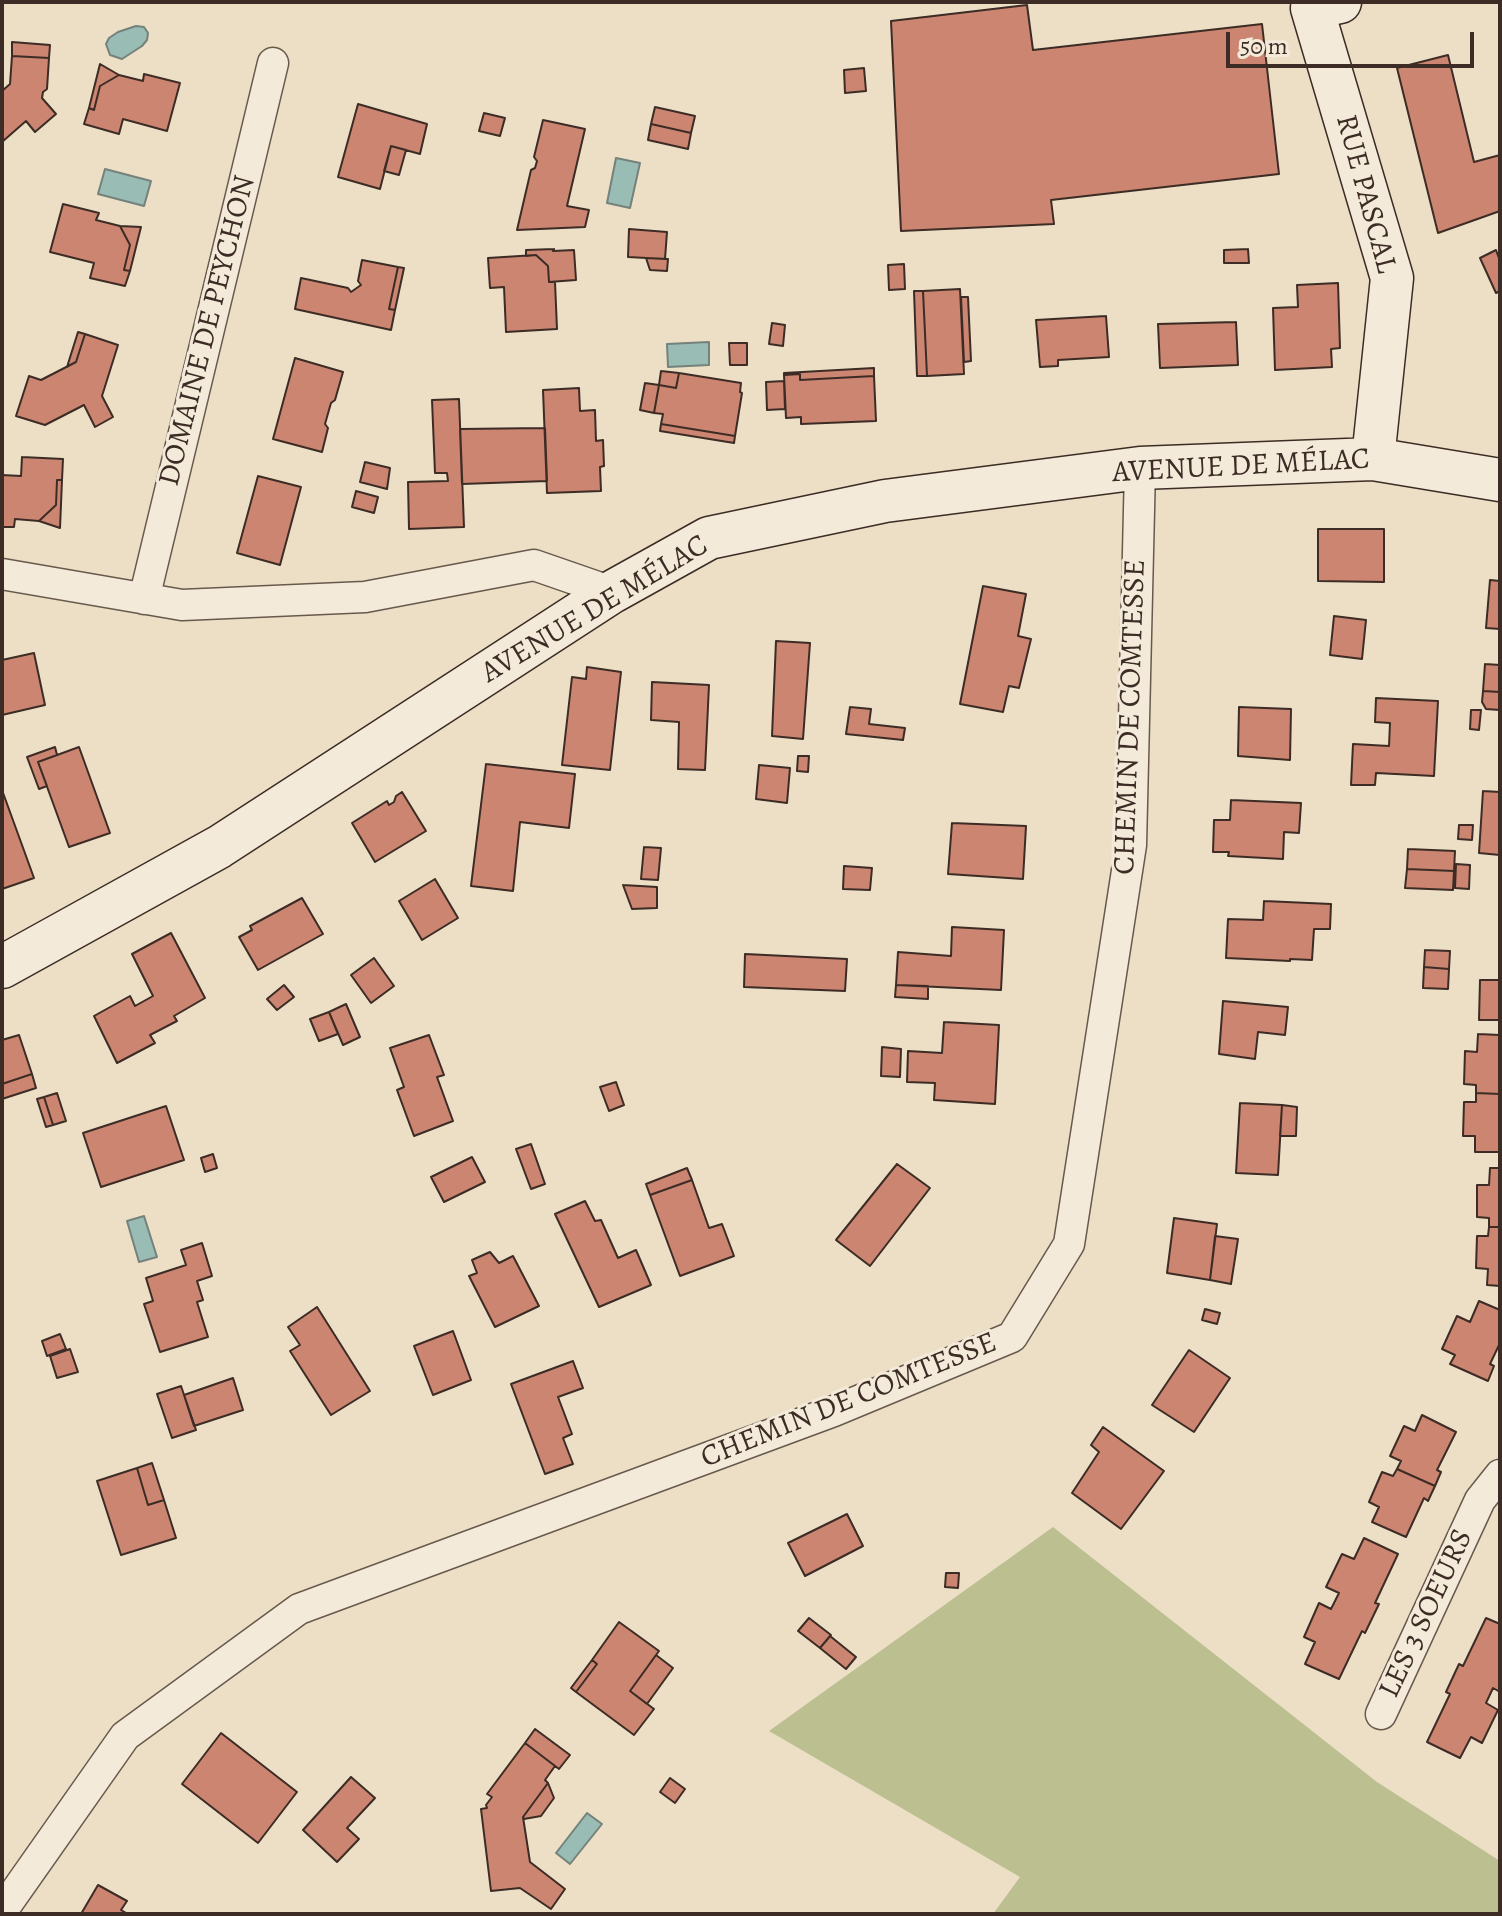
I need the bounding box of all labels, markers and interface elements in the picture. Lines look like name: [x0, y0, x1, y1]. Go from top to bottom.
scale bar: [1230, 16, 1478, 66]
text: 50 m: [1240, 30, 1288, 62]
street label: RUE PASCAL: [1327, 111, 1403, 277]
street label: DOMAINE DE PEYCHON: [152, 172, 264, 490]
street label: AVENUE DE MÉLAC: [1111, 442, 1371, 492]
street label: AVENUE DE MÉLAC: [475, 528, 715, 692]
street label: CHEMIN DE COMTESSE: [1108, 559, 1154, 875]
street label: CHEMIN DE COMTESSE: [696, 1325, 1002, 1477]
street label: LES 3 SOEURS: [1372, 1524, 1482, 1704]

